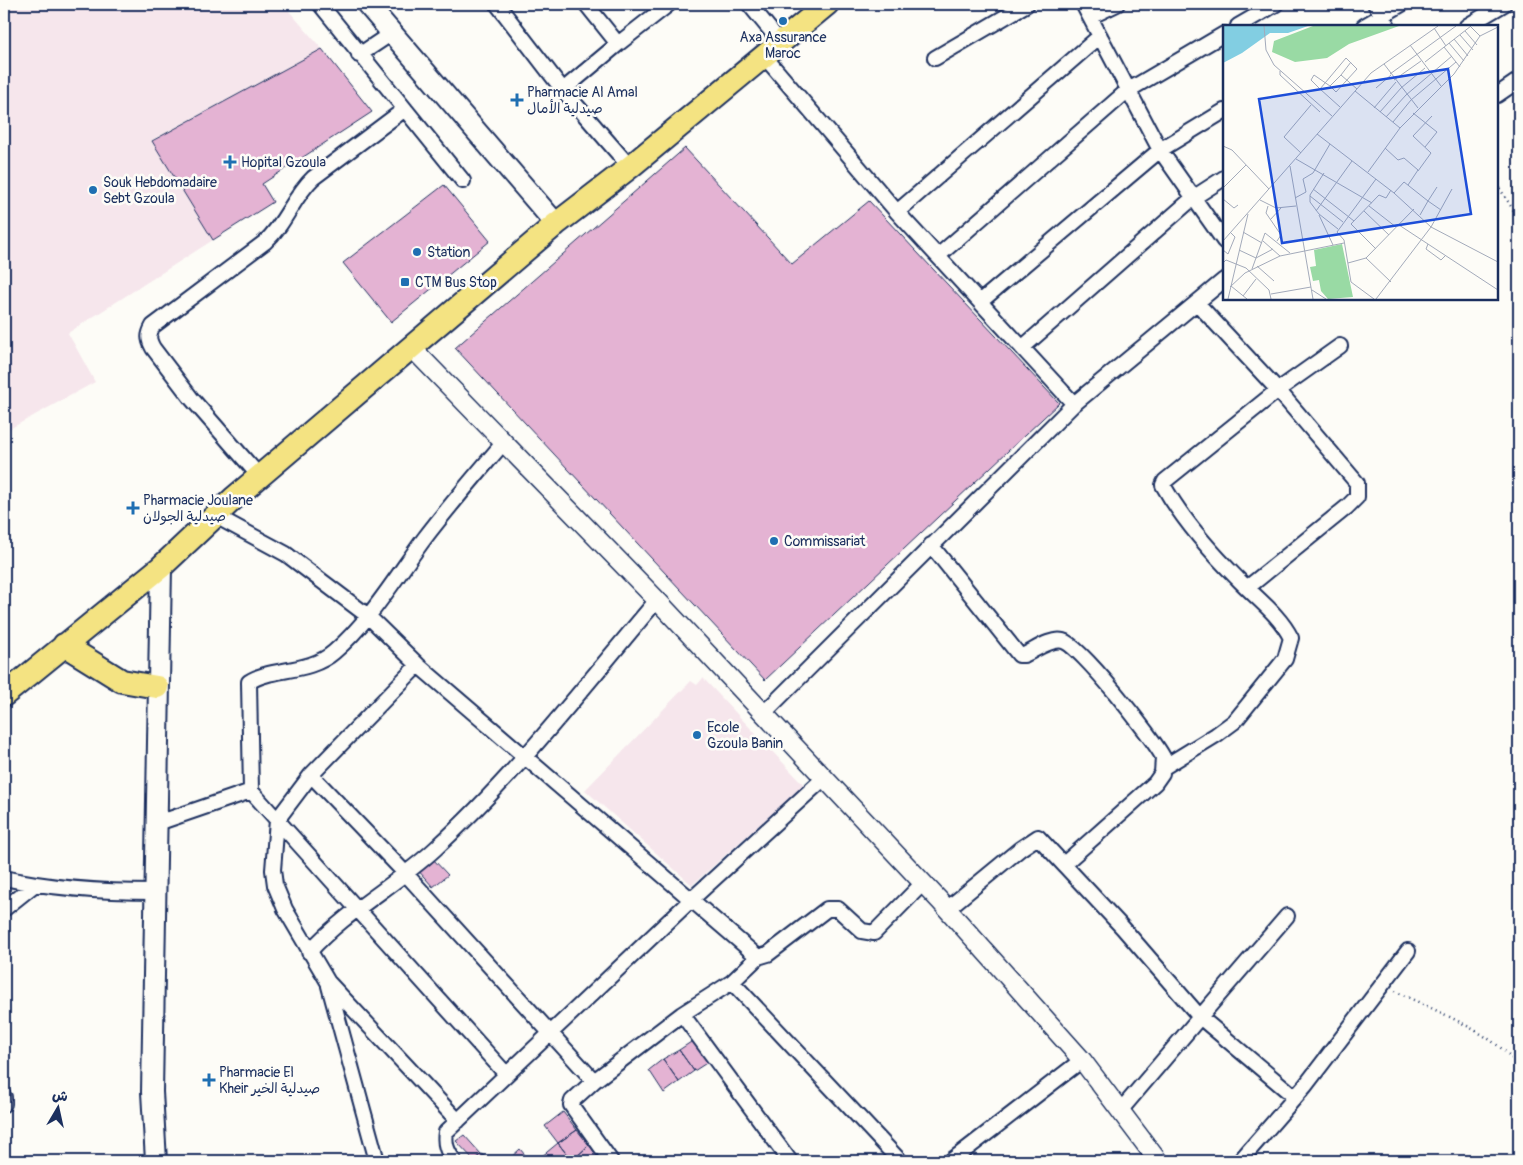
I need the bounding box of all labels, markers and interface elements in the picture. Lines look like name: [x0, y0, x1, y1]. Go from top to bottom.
marker: Axa Assurance Maroc: [777, 15, 789, 27]
inset map: [1223, 25, 1498, 300]
place label: Axa Assurance Maroc: [739, 29, 827, 62]
place label: Pharmacie Al Amal صيدلية الأمال: [527, 84, 638, 117]
marker: Pharmacie Al Amal صيدلية الأمال: [511, 94, 523, 106]
place label: Hopital Gzoula: [241, 154, 326, 171]
marker: Hopital Gzoula: [223, 155, 237, 169]
place label: Souk Hebdomadaire Sebt Gzoula: [103, 174, 217, 207]
marker: Souk Hebdomadaire Sebt Gzoula: [87, 184, 99, 196]
place label: Station: [427, 244, 470, 261]
marker: Station: [411, 246, 423, 258]
place label: CTM Bus Stop: [415, 274, 497, 291]
marker: CTM Bus Stop: [399, 276, 411, 288]
place label: Pharmacie Joulane صيدلية الجولان: [143, 492, 253, 525]
marker: Pharmacie Joulane صيدلية الجولان: [127, 502, 139, 514]
place label: Commissariat: [784, 533, 866, 550]
marker: Commissariat: [768, 535, 780, 547]
place label: Ecole Gzoula Banin: [707, 719, 783, 752]
marker: Ecole Gzoula Banin: [691, 729, 703, 741]
place label: Pharmacie El Kheir صيدلية الخير: [219, 1064, 320, 1097]
marker: Pharmacie El Kheir صيدلية الخير: [203, 1074, 215, 1086]
north arrow: [32, 1082, 82, 1132]
text: ش: [51, 1086, 69, 1105]

